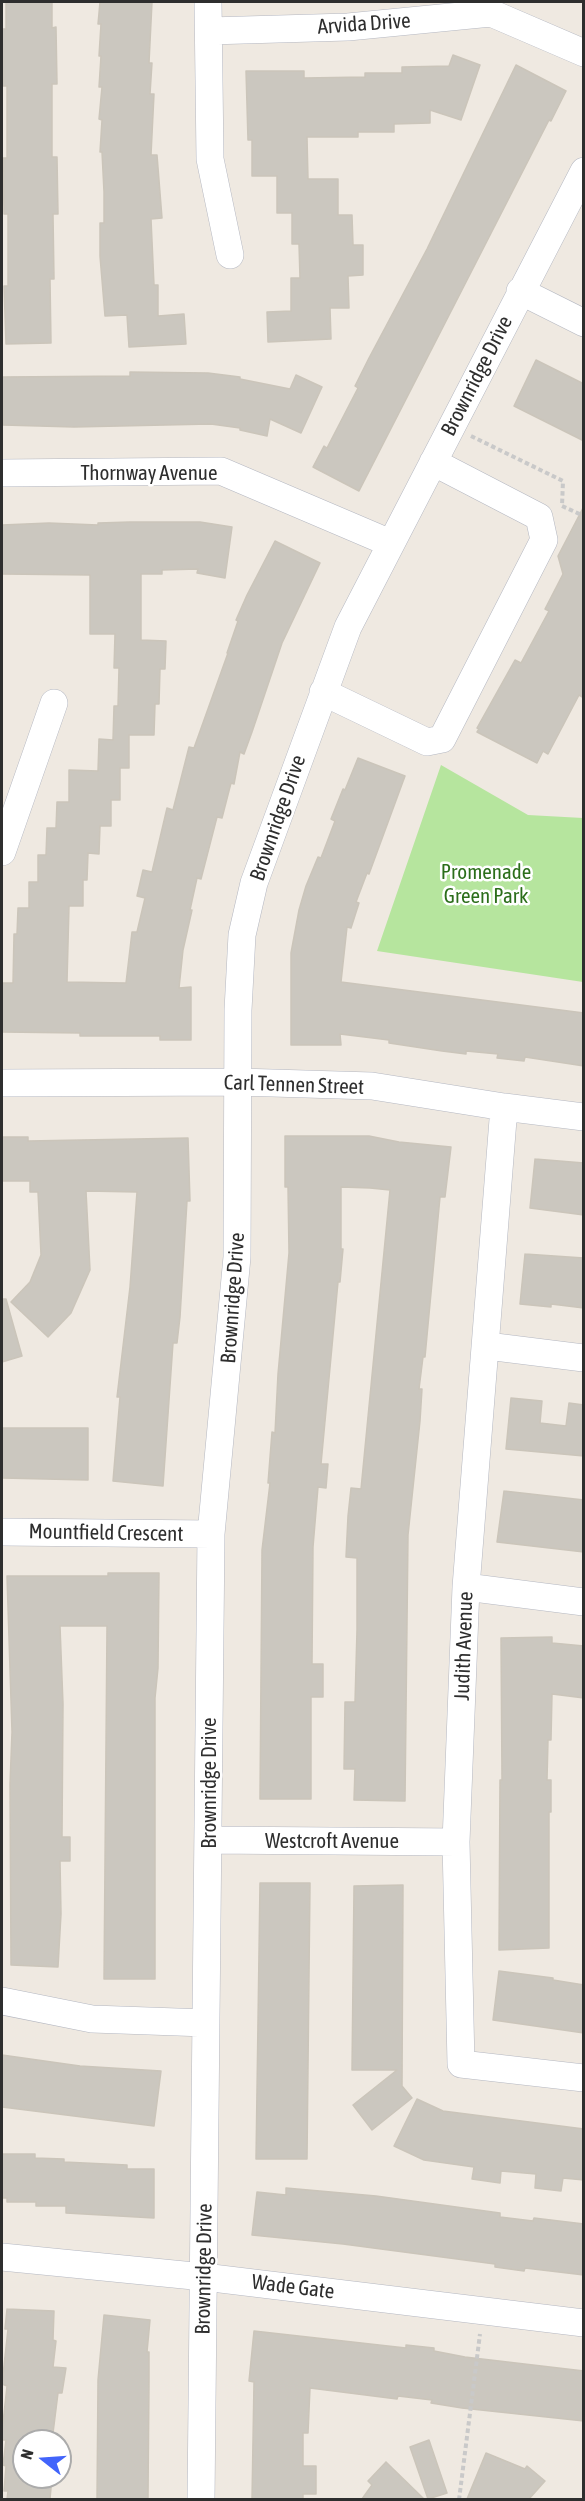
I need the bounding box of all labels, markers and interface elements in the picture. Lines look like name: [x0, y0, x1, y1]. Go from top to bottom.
street label: Arvida Drive: [317, 8, 411, 40]
street label: Brownridge Drive: [436, 312, 518, 440]
street label: Thornway Avenue: [81, 460, 217, 486]
street label: Brownridge Drive: [245, 752, 311, 884]
park label: Promenade Green Park: [441, 859, 531, 909]
street label: Carl Tennen Street: [223, 1070, 365, 1100]
street label: Brownridge Drive: [216, 1232, 250, 1364]
street label: Mountfield Crescent: [28, 1519, 184, 1547]
street label: Judith Avenue: [450, 1591, 478, 1701]
street label: Brownridge Drive: [196, 1717, 222, 1849]
street label: Westcroft Avenue: [265, 1828, 399, 1854]
street label: Brownridge Drive: [190, 2203, 218, 2335]
street label: Wade Gate: [250, 2269, 336, 2305]
north arrow: [12, 2429, 72, 2489]
text: N: [17, 2447, 37, 2461]

